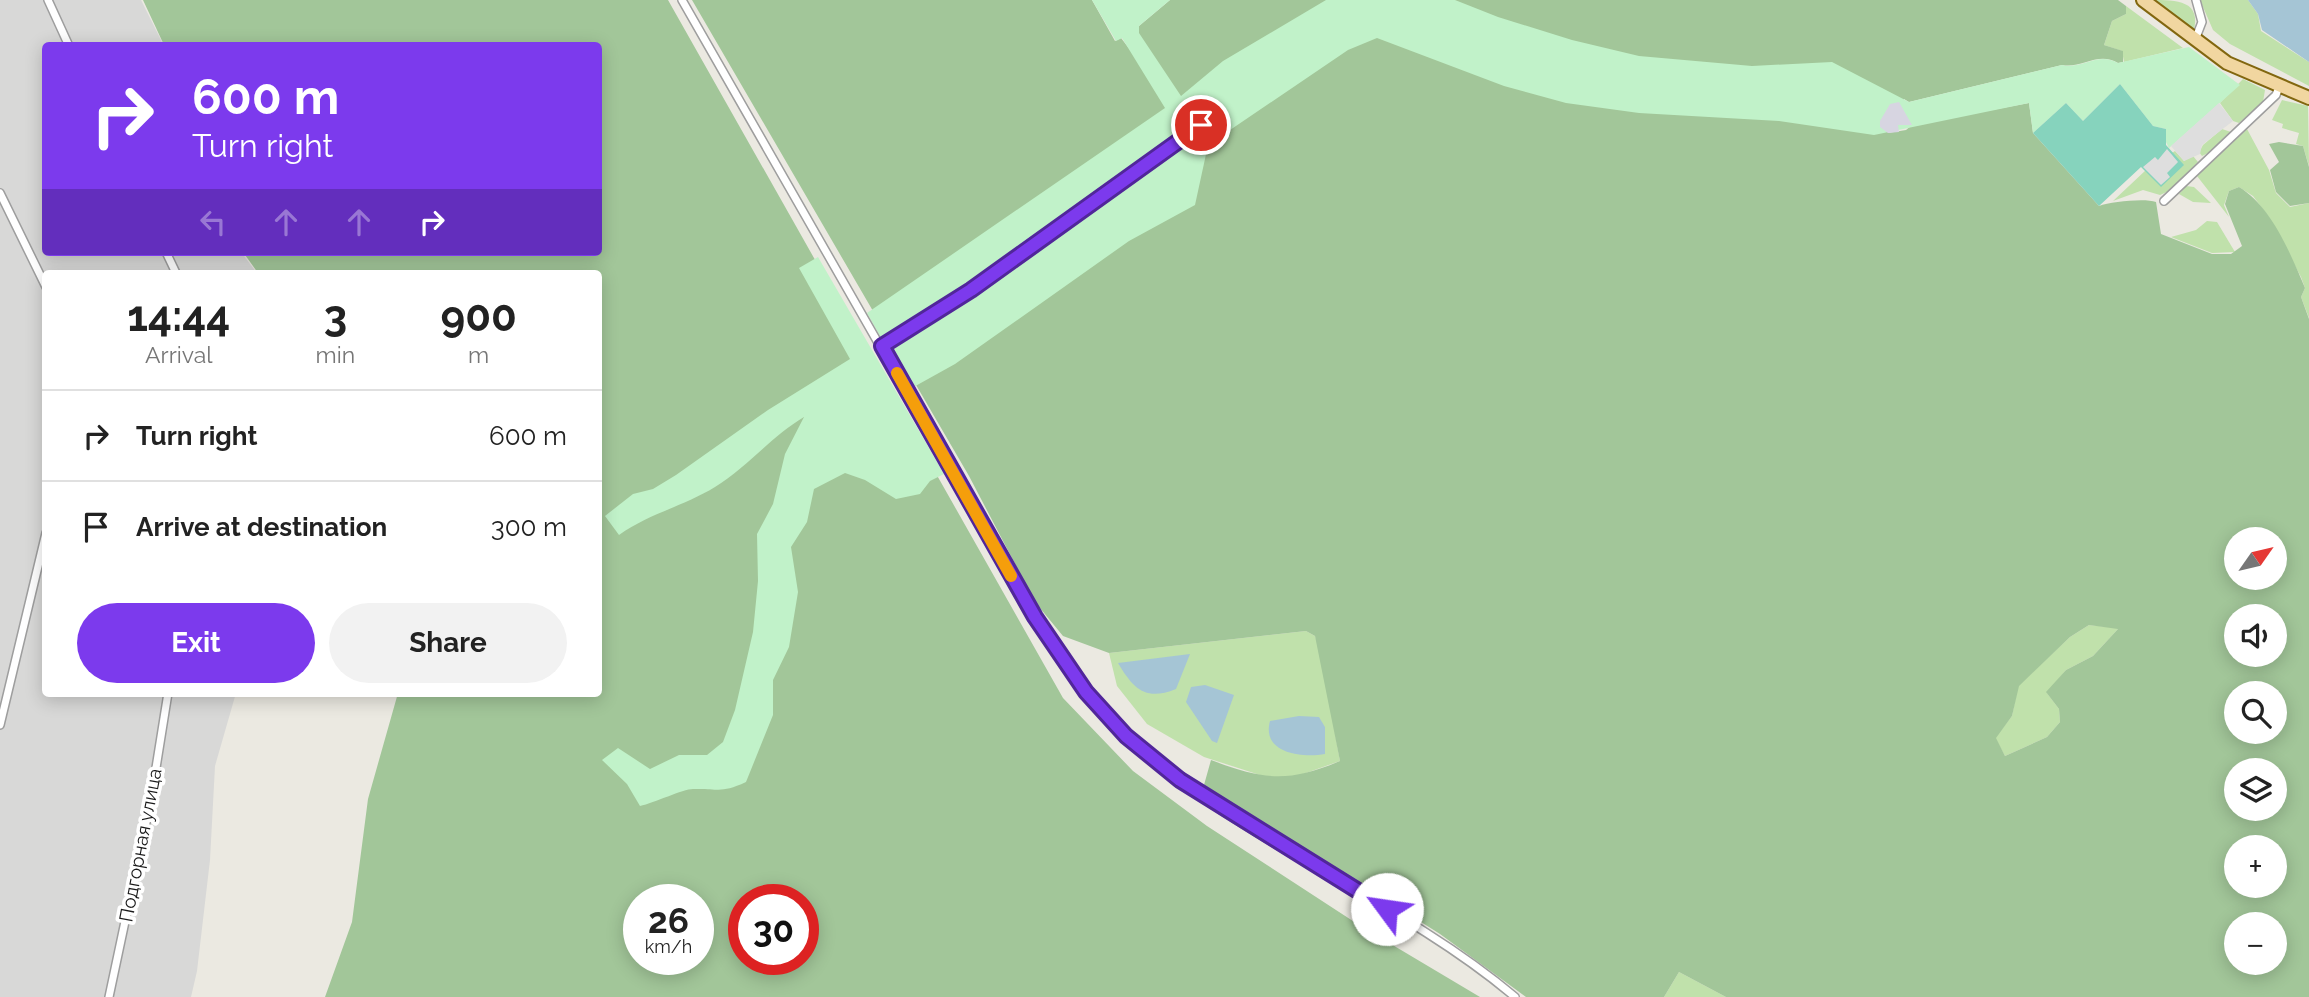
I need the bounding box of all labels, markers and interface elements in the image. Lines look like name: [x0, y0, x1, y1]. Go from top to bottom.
text: 600 m: [192, 68, 339, 125]
icon: right: [77, 70, 168, 161]
pin: [1171, 95, 1231, 155]
icon: arrive: [1182, 106, 1220, 144]
text: Turn right: [192, 127, 333, 164]
icon: left: [194, 203, 232, 241]
icon: ahead: [267, 203, 305, 241]
icon: ahead: [340, 203, 378, 241]
icon: right: [413, 203, 451, 241]
text: 14:44: [127, 292, 230, 341]
text: 3: [324, 292, 347, 341]
text: 900: [440, 292, 517, 341]
text: Arrival: [145, 341, 213, 368]
text: min: [316, 341, 355, 368]
text: m: [468, 341, 489, 368]
icon: right: [77, 417, 115, 455]
text: Turn right: [136, 421, 257, 451]
text: 600 m: [489, 421, 567, 451]
icon: arrive: [77, 508, 115, 546]
text: Arrive at destination: [136, 512, 387, 542]
text: 300 m: [491, 512, 567, 542]
north arrow: [2224, 527, 2287, 590]
map controls: [2224, 527, 2287, 975]
button: Exit: [77, 603, 315, 683]
button: Share: [329, 603, 567, 683]
button: sound: [2224, 604, 2287, 667]
button: search: [2224, 681, 2287, 744]
button: layers: [2224, 758, 2287, 821]
street label: Подгорная улица: [114, 766, 166, 924]
button: +: [2224, 835, 2287, 898]
position arrow: [1350, 872, 1424, 946]
speed limit sign: 30: [728, 884, 819, 975]
text: 26: [648, 900, 689, 941]
button: −: [2224, 912, 2287, 975]
text: km/h: [645, 936, 692, 957]

